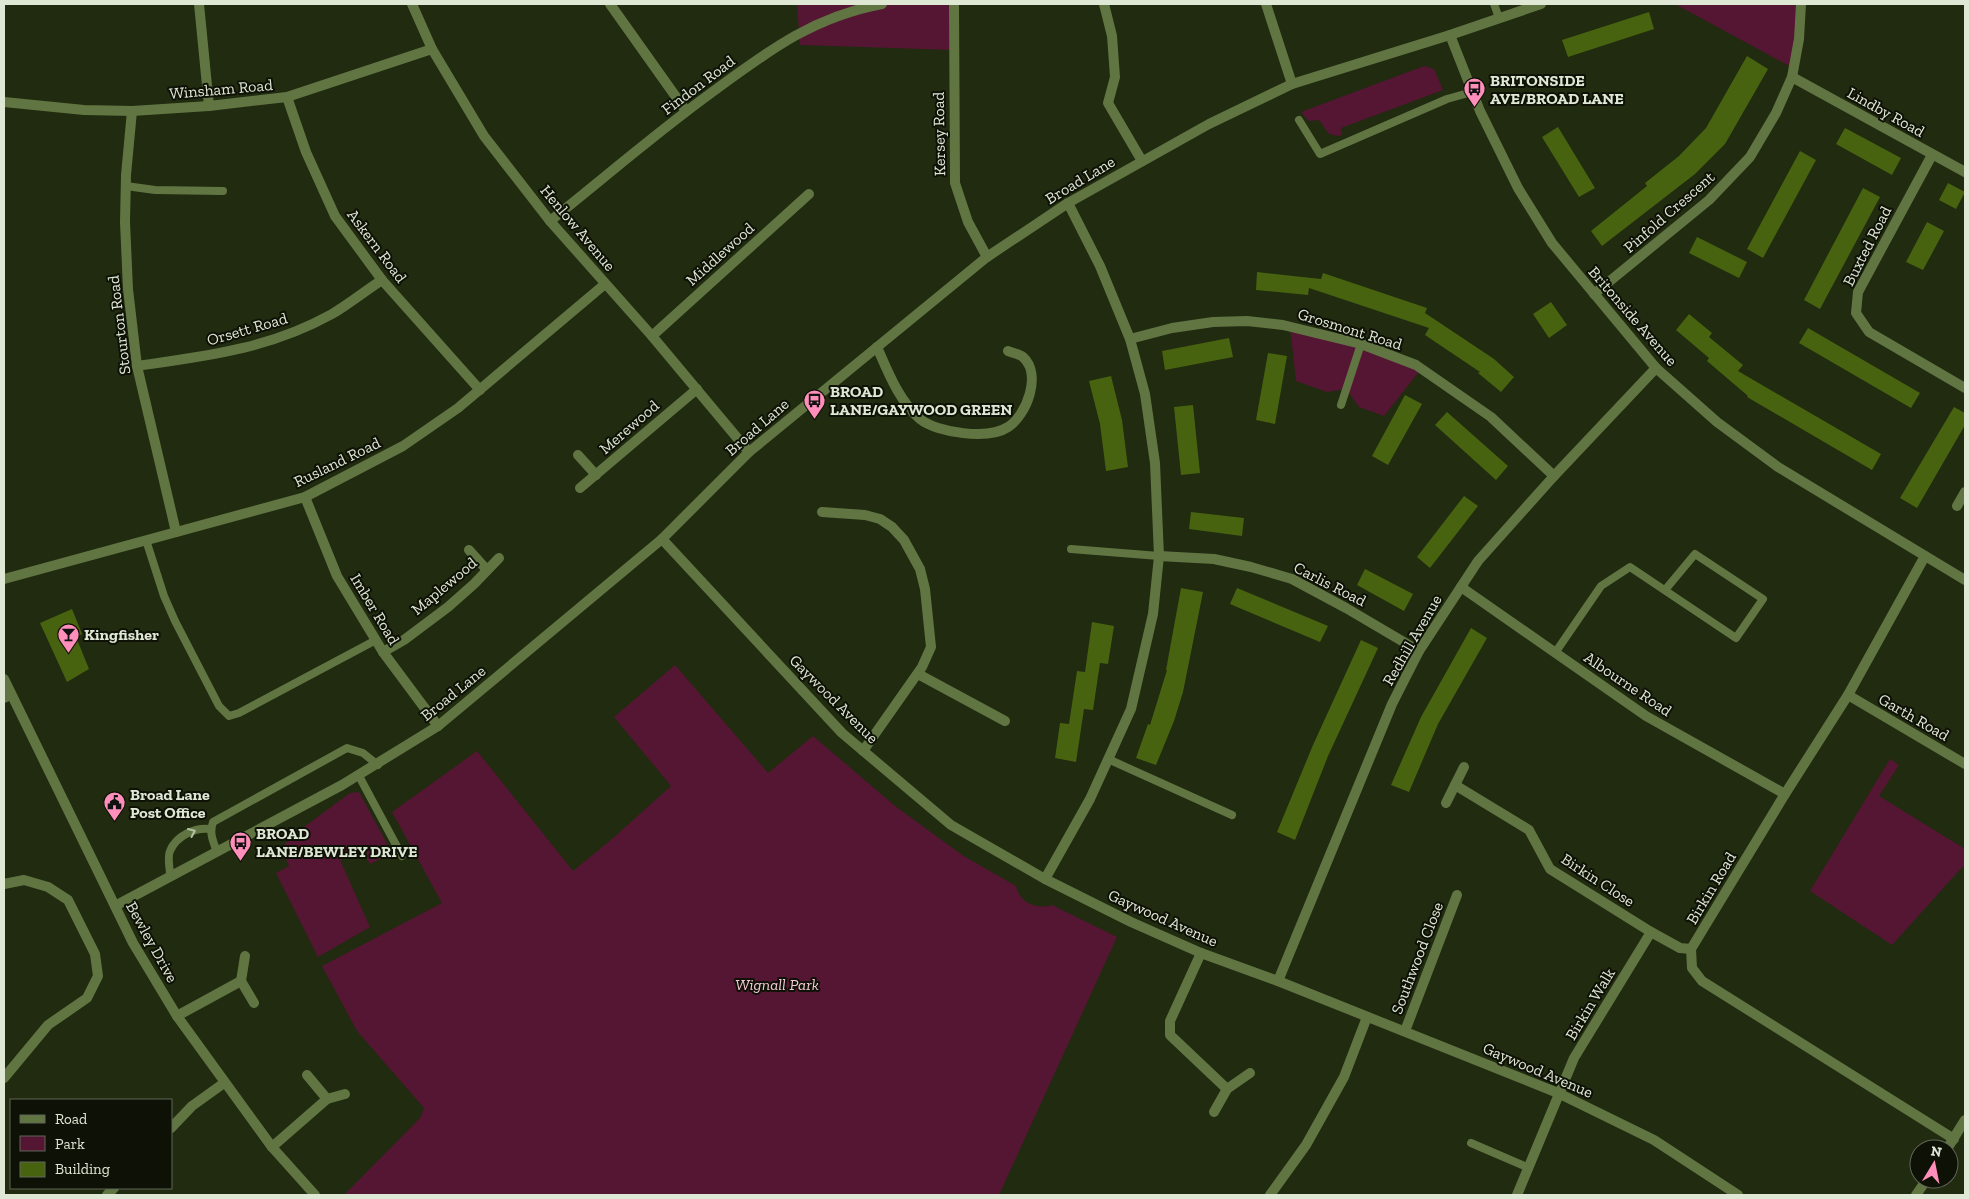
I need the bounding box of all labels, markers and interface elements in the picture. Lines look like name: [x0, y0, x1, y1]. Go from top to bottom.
street label: Findon Road: [658, 51, 739, 119]
place label: BRITONSIDE AVE/BROAD LANE: [1490, 71, 1624, 108]
street label: Winsham Road: [168, 75, 274, 103]
bus stop icon: BRITONSIDE AVE/BROAD LANE: [1462, 77, 1486, 108]
street label: Lindby Road: [1844, 83, 1928, 141]
street label: Kersey Road: [929, 92, 949, 176]
street label: Broad Lane: [1042, 152, 1118, 208]
street label: Pinfold Crescent: [1620, 167, 1718, 257]
street label: Henlow Avenue: [537, 181, 619, 275]
street label: Buxted Road: [1839, 203, 1895, 289]
street label: Askern Road: [343, 206, 411, 287]
street label: Middlewood: [682, 218, 758, 290]
street label: Britonside Avenue: [1585, 262, 1681, 370]
street label: Stourton Road: [103, 274, 135, 376]
street label: Grosmont Road: [1296, 304, 1405, 354]
street label: Orsett Road: [205, 308, 290, 350]
place label: BROAD LANE/GAYWOOD GREEN: [830, 382, 1012, 419]
bus stop icon: BROAD LANE/GAYWOOD GREEN: [802, 388, 826, 419]
street label: Broad Lane: [721, 394, 793, 460]
street label: Merewood: [595, 396, 663, 458]
street label: Rusland Road: [291, 433, 384, 491]
street label: Maplewood: [407, 553, 481, 619]
street label: Carlis Road: [1291, 558, 1369, 610]
street label: Imber Road: [346, 570, 404, 648]
street label: Redhill Avenue: [1378, 591, 1446, 689]
bar icon: Kingfisher: [56, 622, 80, 653]
place label: Kingfisher: [84, 625, 159, 644]
street label: Albourne Road: [1580, 648, 1676, 720]
street label: Gaywood Avenue: [786, 651, 882, 747]
street label: Broad Lane: [417, 661, 489, 725]
street label: Garth Road: [1875, 689, 1953, 745]
place label: Broad Lane Post Office: [130, 785, 210, 822]
public building icon: Broad Lane Post Office: [102, 791, 126, 822]
place label: BROAD LANE/BEWLEY DRIVE: [256, 824, 417, 861]
one-way arrow: [187, 828, 196, 839]
bus stop icon: BROAD LANE/BEWLEY DRIVE: [228, 830, 252, 861]
street label: Birkin Road: [1682, 848, 1740, 928]
street label: Birkin Close: [1558, 849, 1638, 911]
street label: Gaywood Avenue: [1105, 885, 1221, 951]
street label: Bewley Drive: [122, 898, 182, 986]
street label: Southwood Close: [1387, 899, 1447, 1017]
street label: Birkin Walk: [1561, 964, 1619, 1043]
park label: Wignall Park: [735, 975, 819, 994]
street label: Gaywood Avenue: [1480, 1038, 1596, 1102]
legend: [10, 1099, 172, 1189]
text: Road: [55, 1110, 88, 1128]
text: Park: [55, 1135, 85, 1153]
north arrow: [1909, 1139, 1959, 1189]
text: N: [1929, 1142, 1943, 1161]
text: Building: [55, 1160, 110, 1178]

